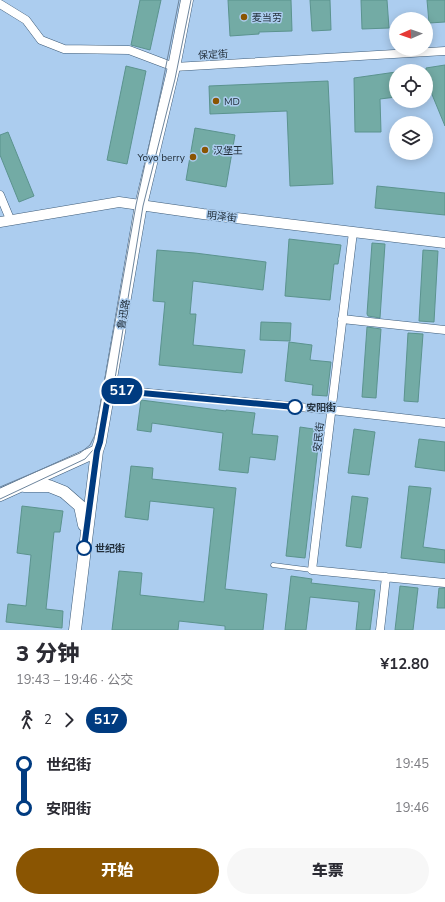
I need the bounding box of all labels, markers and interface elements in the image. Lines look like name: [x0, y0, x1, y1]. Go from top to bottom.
place label: 麦当劳: [252, 11, 282, 25]
marker: 麦当劳: [239, 12, 249, 22]
north arrow: [389, 12, 433, 56]
map controls: [389, 12, 433, 160]
street label: 保定街: [198, 47, 228, 63]
button: locate: [389, 64, 433, 108]
place label: MD: [224, 95, 240, 109]
marker: MD: [211, 96, 221, 106]
button: layers: [389, 116, 433, 160]
place label: 汉堡王: [213, 144, 243, 158]
marker: 汉堡王: [200, 145, 210, 155]
place label: Yoyo berry: [136, 151, 186, 165]
marker: Yoyo berry: [188, 152, 198, 162]
street label: 明泽街: [206, 208, 238, 226]
street label: 鲁迅路: [114, 298, 133, 330]
line badge: 517: [99, 378, 145, 404]
text: 517: [109, 381, 135, 400]
marker: 安阳街: [287, 399, 303, 415]
place label: 安阳街: [306, 401, 336, 415]
street label: 安民街: [310, 421, 328, 453]
marker: 世纪街: [76, 540, 92, 556]
place label: 世纪街: [95, 542, 125, 556]
text: 3 分钟: [16, 639, 79, 669]
text: ¥12.80: [380, 654, 429, 674]
text: 19:43 – 19:46 · 公交: [16, 671, 133, 689]
icon: walk: [16, 709, 38, 731]
icon: forward: [58, 709, 80, 731]
text: 517: [94, 710, 119, 729]
text: 2: [44, 711, 52, 729]
text: 世纪街: [46, 755, 91, 775]
text: 19:45: [395, 755, 429, 773]
text: 安阳街: [46, 799, 91, 819]
text: 19:46: [395, 799, 429, 817]
button: 开始: [16, 848, 219, 894]
button: 车票: [227, 848, 429, 894]

